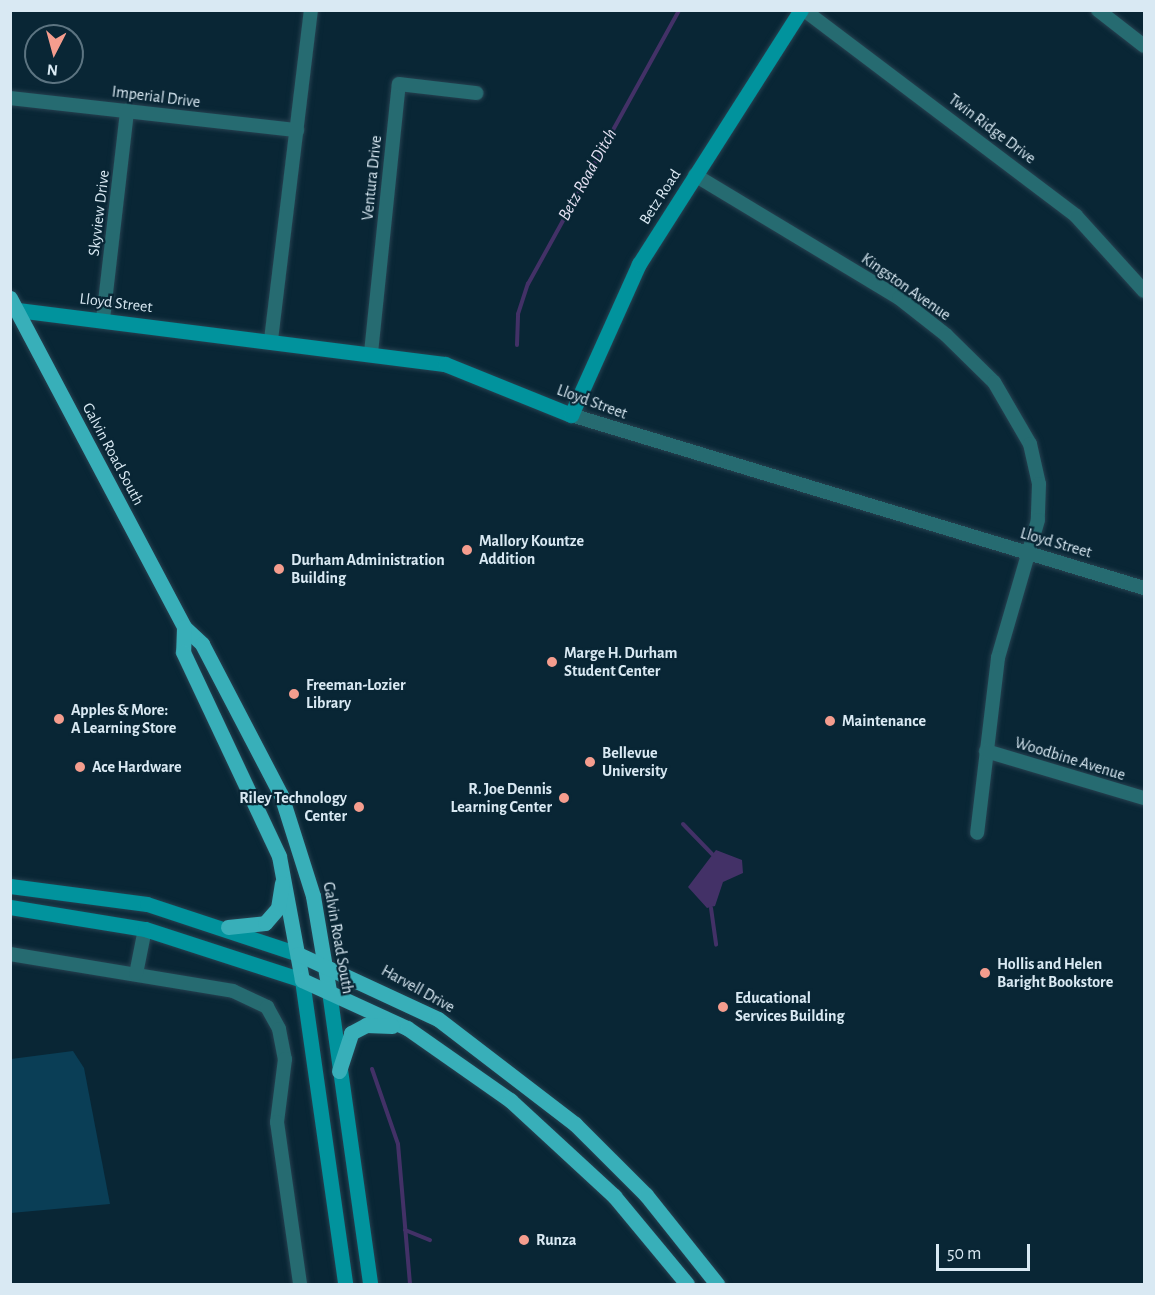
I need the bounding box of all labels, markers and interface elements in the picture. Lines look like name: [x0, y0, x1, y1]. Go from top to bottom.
north arrow: [24, 24, 84, 84]
text: N: [46, 61, 59, 78]
street label: Imperial Drive: [111, 82, 201, 112]
street label: Twin Ridge Drive: [945, 90, 1039, 168]
water label: Betz Road Ditch: [554, 125, 622, 225]
street label: Ventura Drive: [358, 135, 386, 221]
street label: Betz Road: [635, 166, 685, 228]
street label: Skyview Drive: [84, 169, 114, 257]
street label: Kingston Avenue: [858, 249, 954, 325]
street label: Lloyd Street: [78, 289, 154, 317]
street label: Lloyd Street: [554, 380, 630, 424]
street label: Galvin Road South: [78, 399, 148, 509]
street label: Lloyd Street: [1018, 524, 1094, 562]
place label: Mallory Kountze Addition: [479, 531, 584, 569]
marker: Mallory Kountze Addition: [460, 543, 474, 557]
place label: Durham Administration Building: [291, 550, 445, 588]
marker: Durham Administration Building: [272, 562, 286, 576]
place label: Marge H. Durham Student Center: [564, 643, 678, 681]
marker: Marge H. Durham Student Center: [545, 655, 559, 669]
place label: Freeman-Lozier Library: [306, 675, 406, 713]
marker: Freeman-Lozier Library: [287, 687, 301, 701]
place label: Apples & More: A Learning Store: [71, 700, 176, 738]
place label: Maintenance: [842, 711, 926, 731]
marker: Apples & More: A Learning Store: [52, 712, 66, 726]
marker: Maintenance: [823, 714, 837, 728]
street label: Woodbine Avenue: [1012, 733, 1128, 785]
place label: Bellevue University: [602, 743, 668, 781]
marker: Bellevue University: [583, 755, 597, 769]
place label: Ace Hardware: [92, 757, 182, 777]
marker: Ace Hardware: [73, 760, 87, 774]
place label: R. Joe Dennis Learning Center: [450, 779, 552, 817]
place label: Riley Technology Center: [239, 788, 347, 826]
marker: R. Joe Dennis Learning Center: [557, 791, 571, 805]
marker: Riley Technology Center: [352, 800, 366, 814]
street label: Galvin Road South: [319, 880, 357, 996]
place label: Hollis and Helen Baright Bookstore: [997, 954, 1113, 992]
street label: Harvell Drive: [378, 961, 458, 1017]
marker: Hollis and Helen Baright Bookstore: [978, 966, 992, 980]
place label: Educational Services Building: [735, 988, 845, 1026]
marker: Educational Services Building: [716, 1000, 730, 1014]
place label: Runza: [536, 1230, 576, 1250]
scale bar: [939, 1232, 1034, 1270]
marker: Runza: [517, 1233, 531, 1247]
text: 50 m: [947, 1245, 981, 1263]

